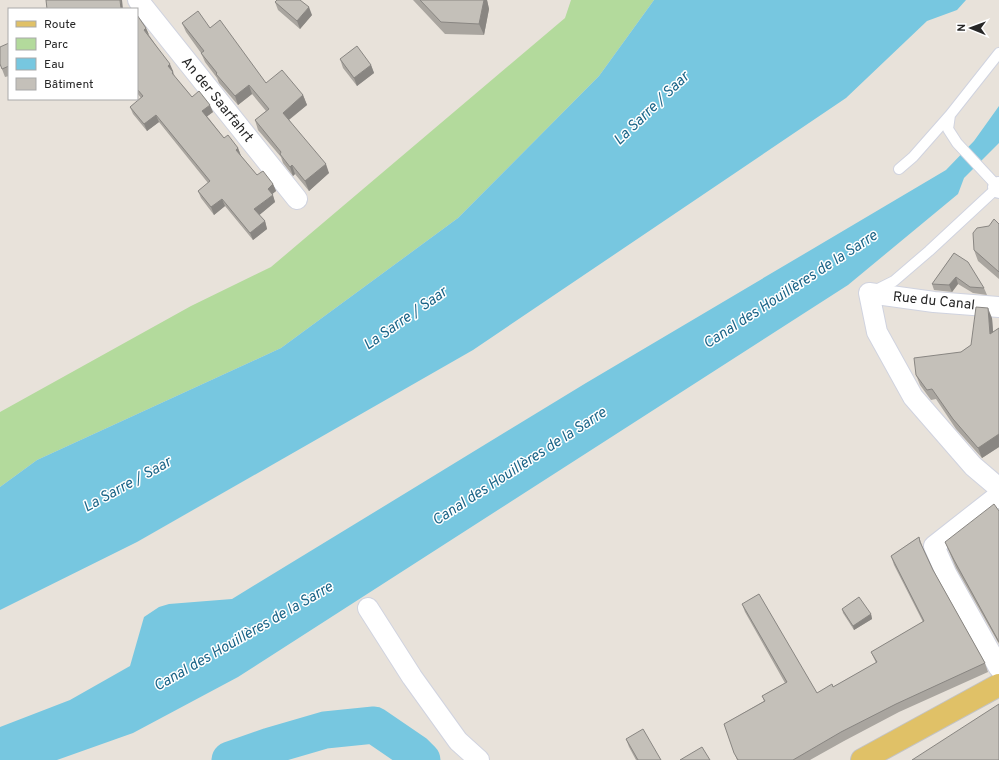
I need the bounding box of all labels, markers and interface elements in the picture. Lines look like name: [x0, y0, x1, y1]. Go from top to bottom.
legend: [8, 8, 138, 100]
north arrow: [951, 8, 991, 48]
text: Route: [44, 17, 76, 33]
text: N: [955, 24, 969, 32]
text: Parc: [44, 37, 68, 53]
street label: An der Saarfahrt: [177, 54, 256, 146]
text: Eau: [44, 57, 64, 73]
water label: La Sarre / Saar: [610, 67, 695, 150]
text: Bâtiment: [44, 77, 94, 93]
water label: Canal des Houillères de la Sarre: [700, 227, 882, 354]
water label: La Sarre / Saar: [360, 283, 453, 355]
street label: Rue du Canal: [892, 289, 976, 314]
water label: Canal des Houillères de la Sarre: [429, 404, 611, 531]
water label: La Sarre / Saar: [80, 453, 176, 517]
water label: Canal des Houillères de la Sarre: [151, 578, 337, 696]

